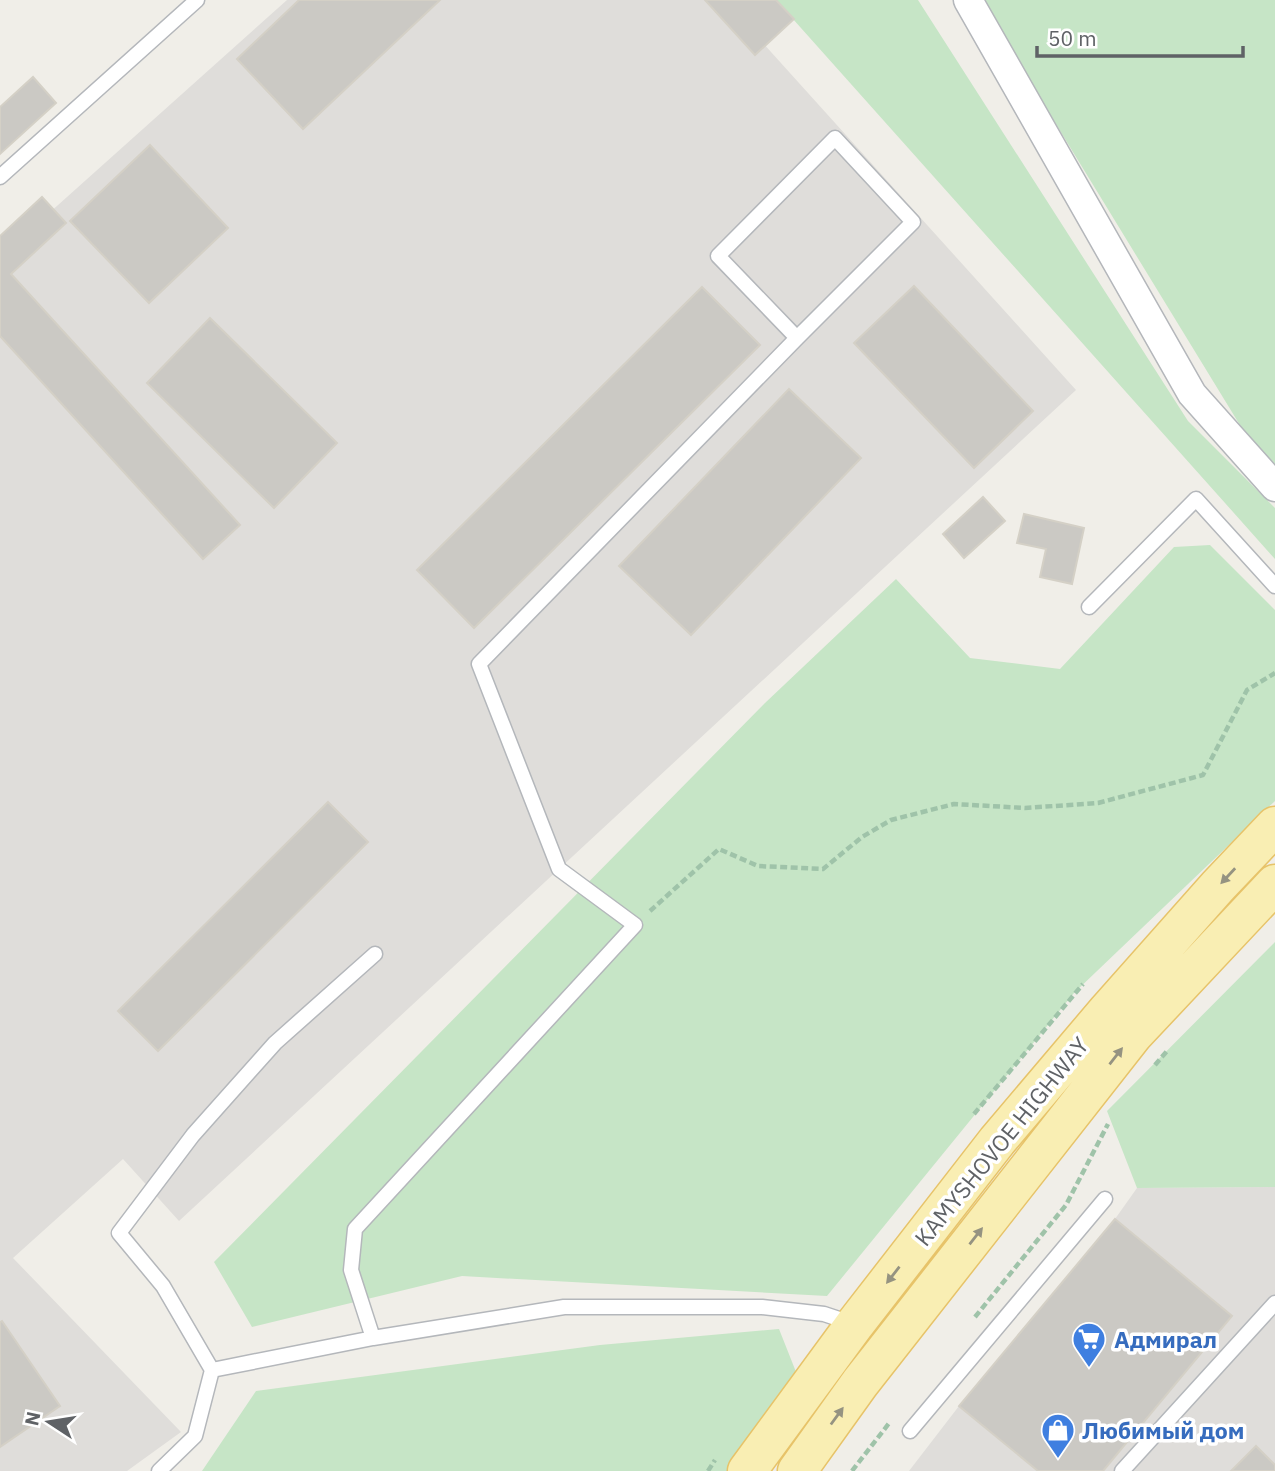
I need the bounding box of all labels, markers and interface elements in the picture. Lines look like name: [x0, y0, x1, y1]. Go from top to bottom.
scale bar: [1037, 14, 1244, 58]
text: 50 m: [1048, 24, 1097, 52]
one-way arrow: [1220, 867, 1236, 884]
street label: KAMYSHOVOE HIGHWAY: [907, 1030, 1095, 1252]
one-way arrow: [1108, 1048, 1123, 1066]
one-way arrow: [968, 1227, 983, 1245]
one-way arrow: [887, 1266, 901, 1284]
supermarket icon: Адмирал: [1070, 1320, 1108, 1369]
place label: Адмирал: [1114, 1324, 1217, 1354]
north arrow: [14, 1387, 84, 1457]
one-way arrow: [829, 1407, 843, 1425]
text: N: [19, 1409, 46, 1428]
shop icon: Любимый дом: [1039, 1411, 1077, 1460]
place label: Любимый дом: [1082, 1415, 1245, 1445]

